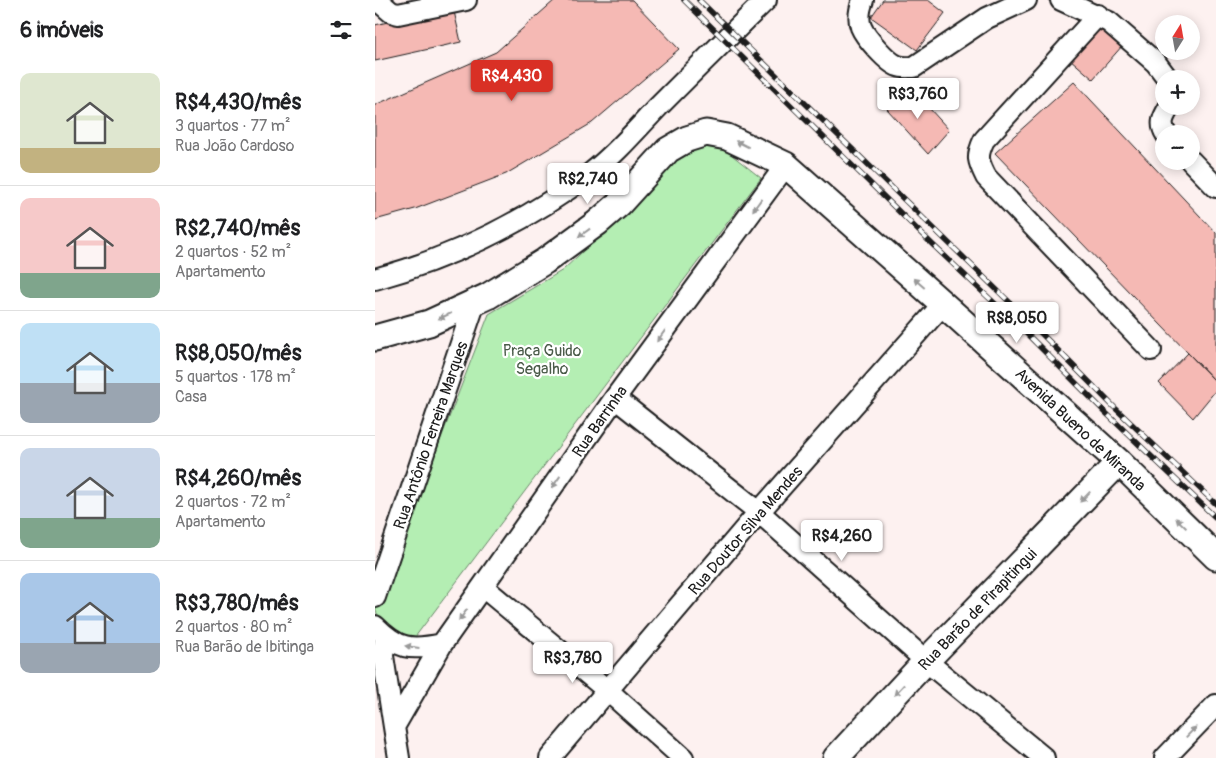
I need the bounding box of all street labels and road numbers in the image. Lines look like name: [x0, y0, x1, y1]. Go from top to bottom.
street label: Rua Antônio Ferreira Marques: [389, 339, 473, 532]
street label: Avenida Bueno de Miranda: [1011, 364, 1150, 496]
street label: Rua Barrinha: [568, 382, 632, 461]
street label: Rua Doutor Silva Mendes: [684, 462, 807, 599]
street label: Rua Barão de Pirapitingui: [914, 544, 1041, 675]

